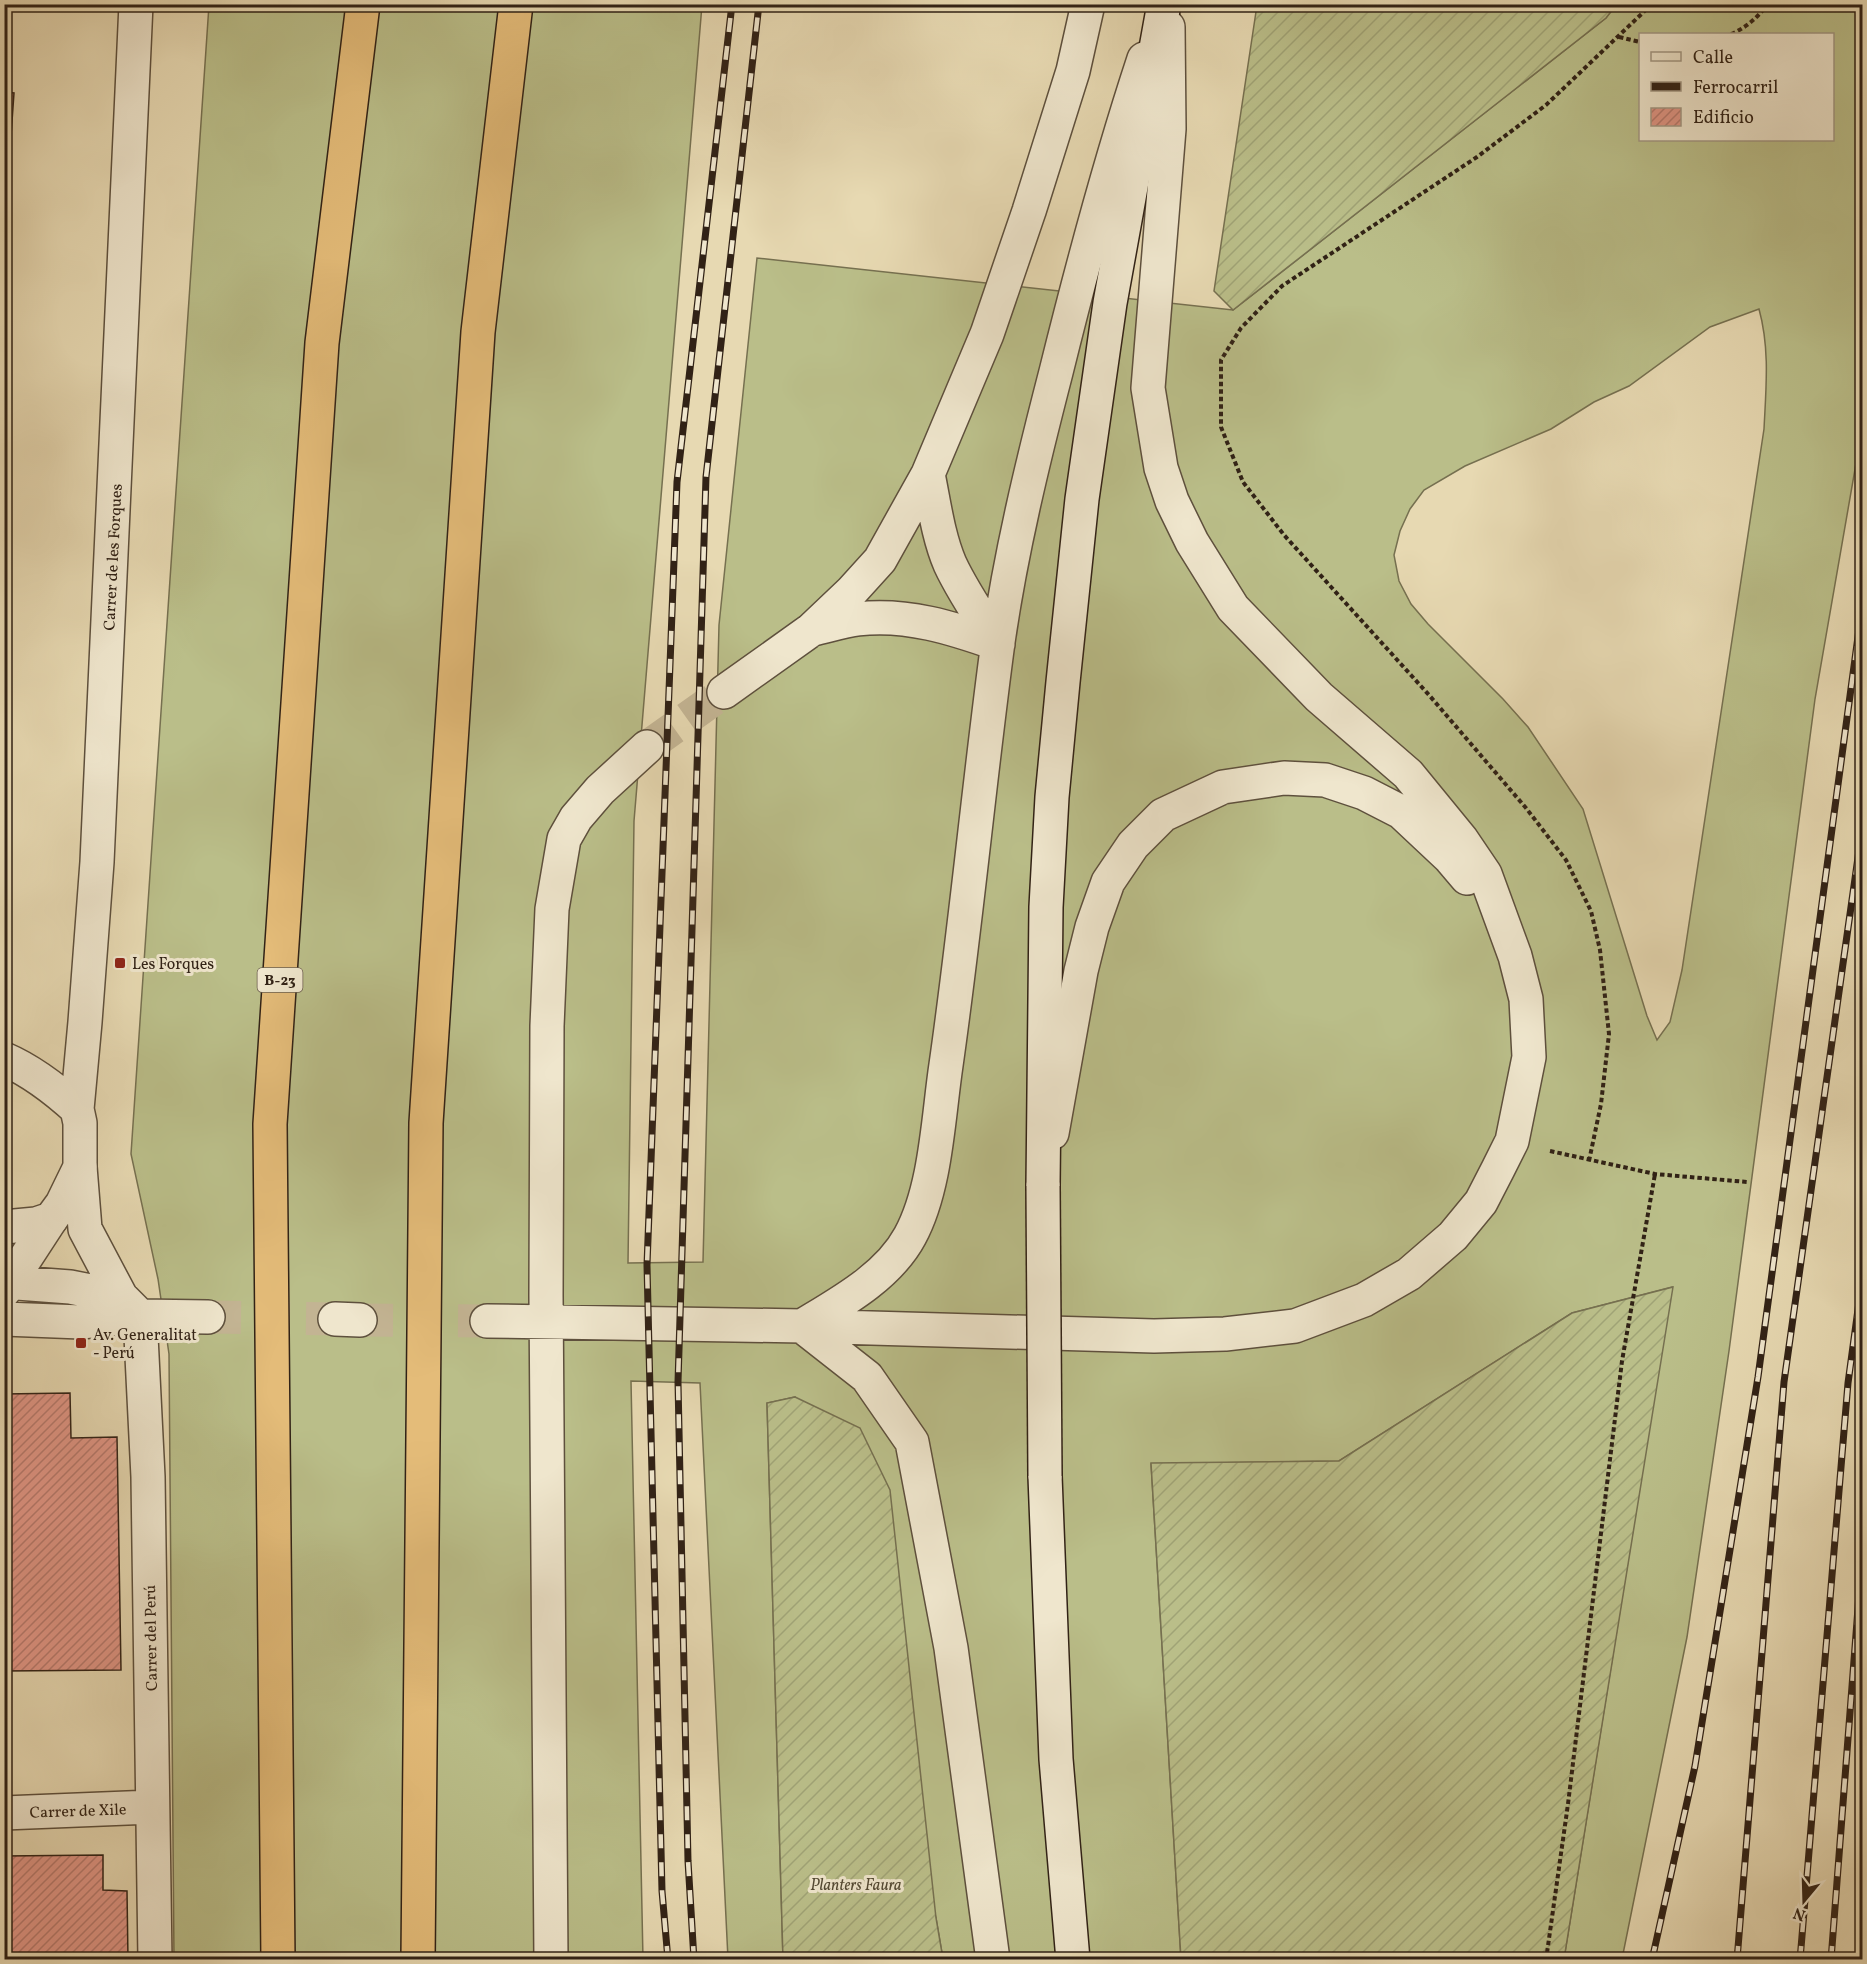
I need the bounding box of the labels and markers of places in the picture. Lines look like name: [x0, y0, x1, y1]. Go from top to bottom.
place label: Les Forques: [132, 954, 214, 976]
marker: Les Forques: [113, 956, 127, 970]
place label: Av. Generalitat - Perú: [93, 1325, 197, 1365]
marker: Av. Generalitat - Perú: [74, 1336, 88, 1350]

